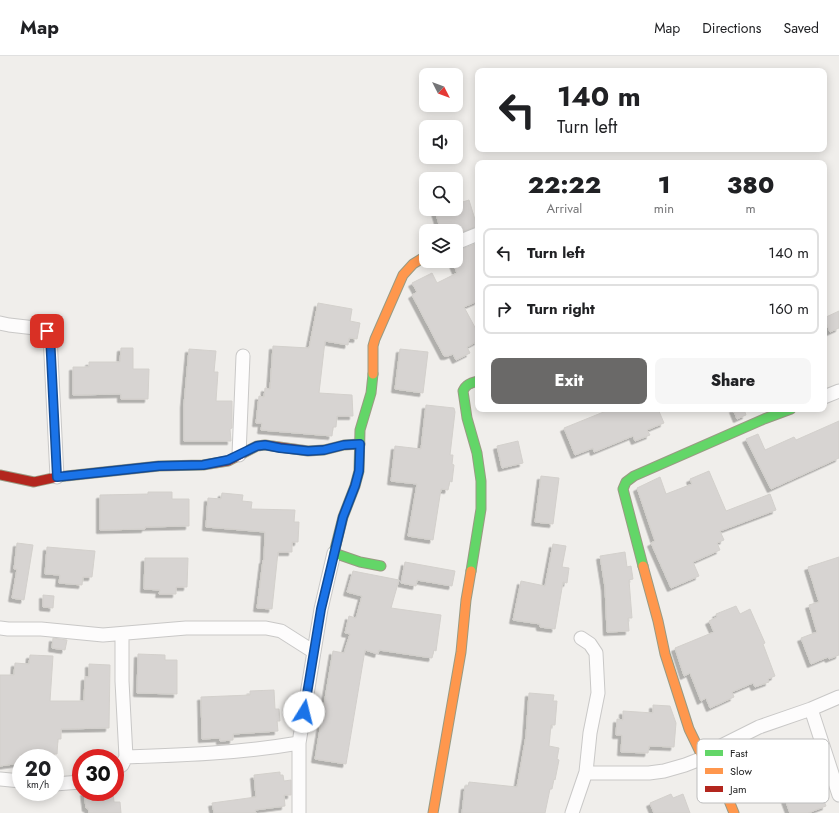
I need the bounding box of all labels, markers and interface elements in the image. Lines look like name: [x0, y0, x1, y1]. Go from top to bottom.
text: Map: [20, 14, 59, 41]
text: Map: [654, 18, 680, 38]
text: Directions: [702, 18, 762, 38]
text: Saved: [784, 18, 819, 38]
north arrow: [419, 68, 463, 112]
map controls: [419, 68, 463, 268]
text: 140 m: [557, 76, 641, 117]
icon: left: [491, 84, 543, 136]
text: Turn left: [557, 114, 617, 140]
button: sound: [419, 120, 463, 164]
text: 22:22: [528, 167, 601, 202]
text: 1: [658, 167, 670, 202]
text: 380: [727, 167, 774, 202]
button: search: [419, 172, 463, 216]
text: Arrival: [546, 199, 582, 218]
text: min: [654, 199, 674, 218]
text: m: [745, 199, 756, 218]
button: layers: [419, 224, 463, 268]
icon: left: [493, 242, 515, 264]
text: Turn left: [527, 242, 585, 264]
text: 140 m: [768, 242, 809, 264]
icon: right: [493, 298, 515, 320]
text: Turn right: [527, 298, 595, 320]
text: 160 m: [768, 298, 809, 320]
pin: [30, 314, 64, 348]
icon: arrive: [36, 320, 58, 342]
button: Exit: [491, 358, 647, 404]
button: Share: [655, 358, 811, 404]
position arrow: [283, 691, 325, 733]
legend: [697, 739, 829, 803]
text: Fast: [730, 745, 748, 761]
speed limit sign: 30: [72, 749, 124, 801]
text: 20: [25, 755, 51, 784]
text: Slow: [730, 763, 752, 779]
text: km/h: [27, 777, 49, 792]
text: Jam: [728, 781, 747, 797]

